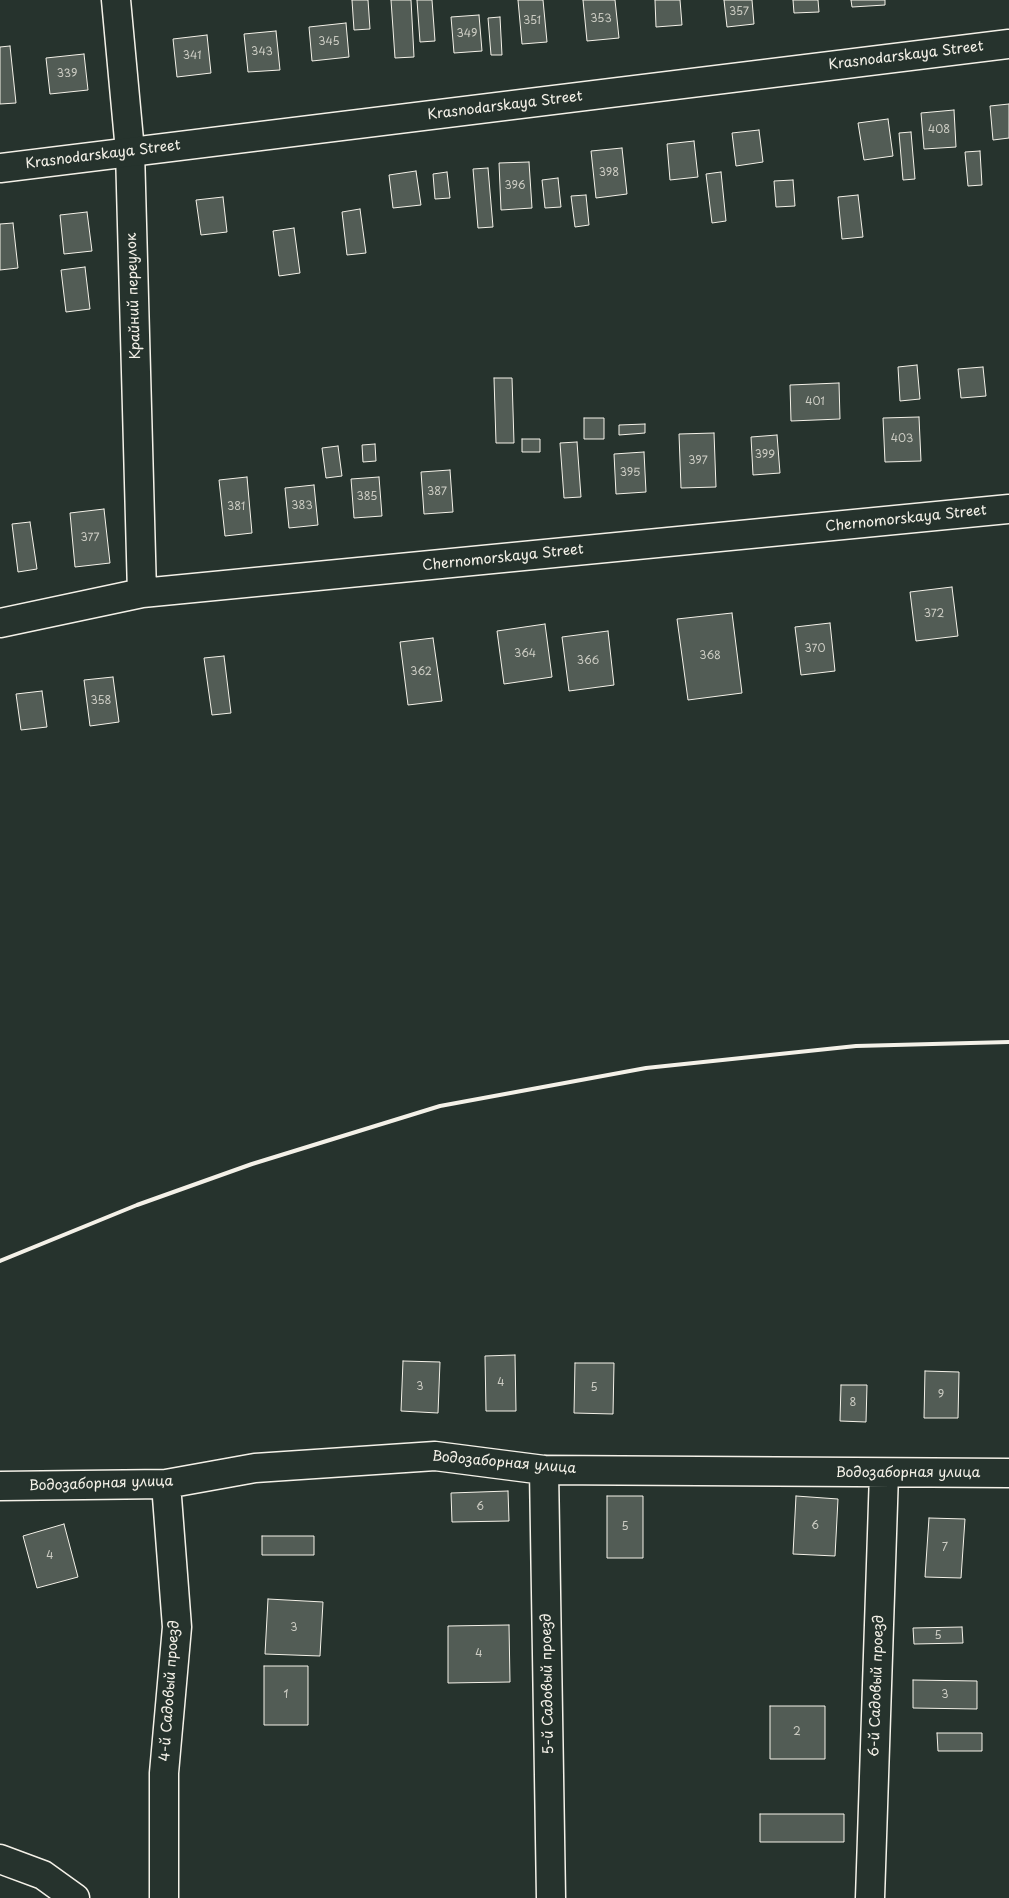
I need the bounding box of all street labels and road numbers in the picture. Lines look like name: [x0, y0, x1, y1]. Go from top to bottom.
street label: Krasnodarskaya Street: [827, 38, 985, 74]
street label: Krasnodarskaya Street: [426, 88, 584, 124]
street label: Krasnodarskaya Street: [24, 137, 182, 173]
street label: Крайний переулок: [123, 232, 145, 360]
street label: Chernomorskaya Street: [825, 502, 987, 536]
street label: Chernomorskaya Street: [422, 541, 584, 575]
street label: Водозаборная улица: [431, 1448, 577, 1478]
street label: Водозаборная улица: [836, 1465, 980, 1481]
street label: Водозаборная улица: [28, 1473, 174, 1495]
street label: 5-й Садовый проезд: [538, 1613, 558, 1755]
street label: 6-й Садовый проезд: [866, 1615, 888, 1757]
street label: 4-й Садовый проезд: [157, 1620, 183, 1762]

